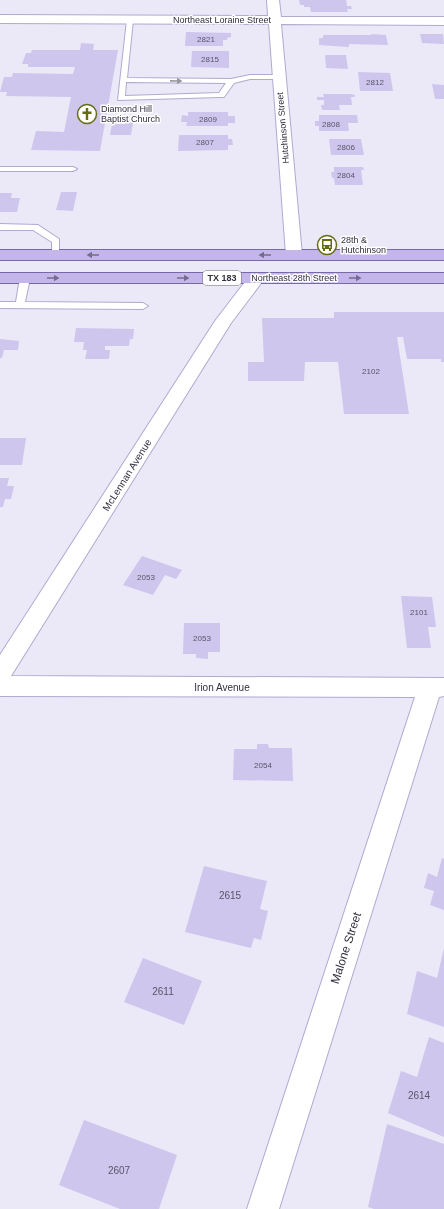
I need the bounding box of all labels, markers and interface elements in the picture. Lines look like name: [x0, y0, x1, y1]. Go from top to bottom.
street label: Northeast Loraine Street: [173, 15, 272, 25]
house number: 2821: [197, 35, 215, 44]
house number: 2815: [201, 55, 219, 64]
one-way arrow: [170, 78, 183, 84]
house number: 2812: [366, 78, 384, 87]
street label: Hutchinson Street: [275, 91, 291, 164]
church icon: Diamond Hill Baptist Church: [76, 103, 98, 125]
place label: Diamond Hill Baptist Church: [101, 104, 160, 124]
house number: 2809: [199, 115, 217, 124]
house number: 2808: [322, 120, 340, 129]
house number: 2807: [196, 138, 214, 147]
house number: 2806: [337, 143, 355, 152]
house number: 2804: [337, 171, 355, 180]
bus stop icon: 28th & Hutchinson: [316, 234, 338, 256]
place label: 28th & Hutchinson: [341, 235, 386, 255]
one-way arrow: [86, 252, 99, 258]
one-way arrow: [258, 252, 271, 258]
road number: TX 183: [203, 271, 241, 285]
street label: Northeast 28th Street: [251, 273, 337, 283]
one-way arrow: [47, 275, 60, 281]
one-way arrow: [177, 275, 190, 281]
one-way arrow: [349, 275, 362, 281]
house number: 2102: [362, 367, 380, 376]
street label: McLennan Avenue: [100, 437, 154, 513]
house number: 2053: [137, 573, 155, 582]
house number: 2101: [410, 608, 428, 617]
house number: 2053: [193, 634, 211, 643]
street label: Irion Avenue: [194, 682, 250, 693]
house number: 2054: [254, 761, 272, 770]
house number: 2615: [219, 890, 242, 901]
street label: Malone Street: [328, 910, 364, 986]
house number: 2611: [152, 986, 174, 997]
house number: 2614: [408, 1090, 431, 1101]
house number: 2607: [108, 1165, 131, 1176]

